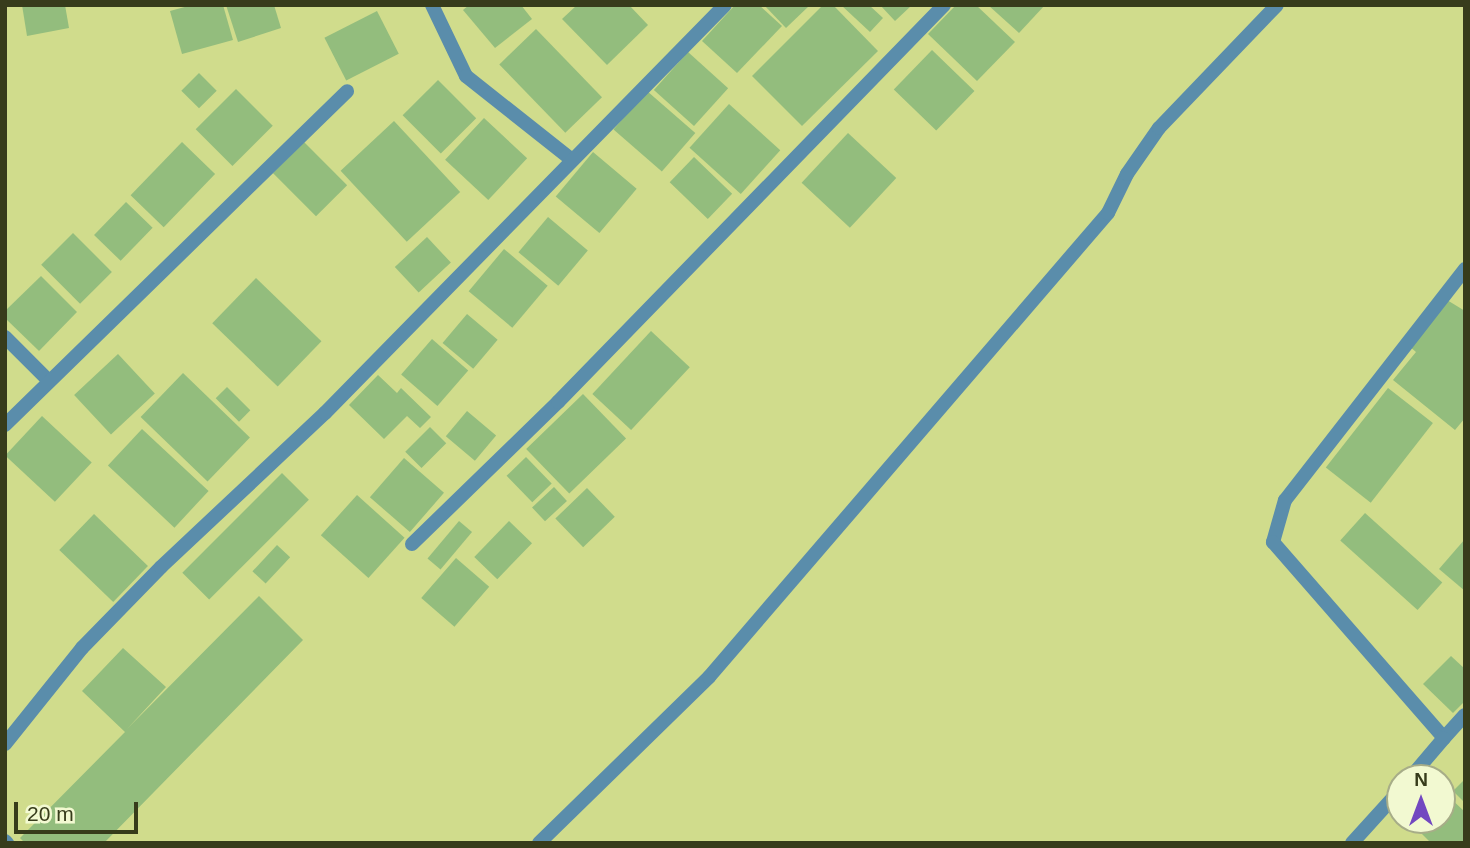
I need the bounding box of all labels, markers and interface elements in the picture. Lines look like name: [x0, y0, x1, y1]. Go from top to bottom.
north arrow: [1386, 764, 1456, 834]
text: N: [1414, 769, 1428, 790]
scale bar: [18, 788, 142, 832]
text: 20 m: [27, 802, 74, 825]

